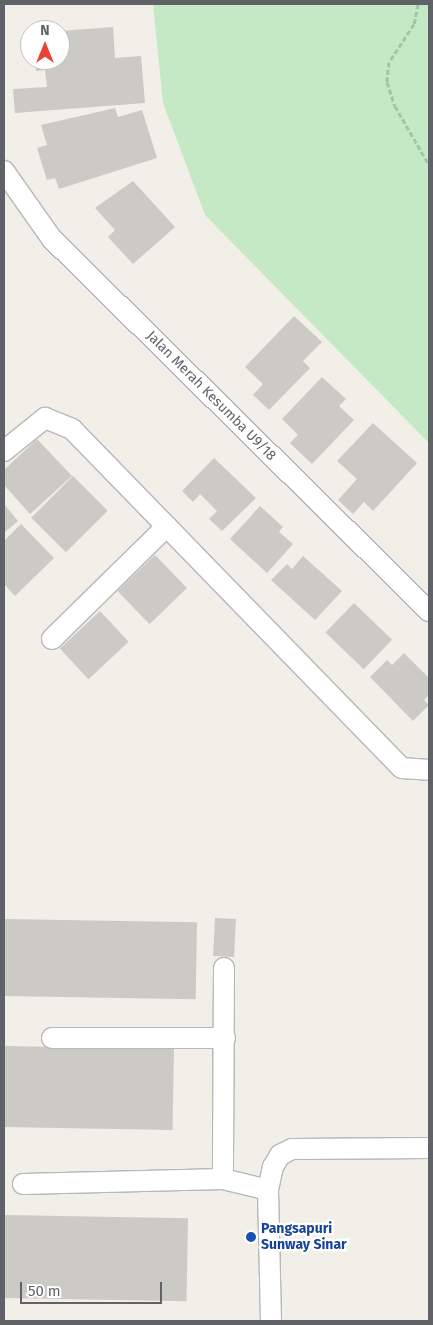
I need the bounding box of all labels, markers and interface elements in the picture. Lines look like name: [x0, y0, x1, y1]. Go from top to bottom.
north arrow: [20, 20, 70, 70]
text: N: [40, 22, 50, 39]
street label: Jalan Merah Kesumba U9/18: [143, 328, 279, 464]
place label: Pangsapuri Sunway Sinar: [261, 1221, 347, 1254]
marker: Pangsapuri Sunway Sinar: [245, 1231, 257, 1243]
scale bar: [22, 1272, 165, 1304]
text: 50 m: [28, 1282, 61, 1300]

